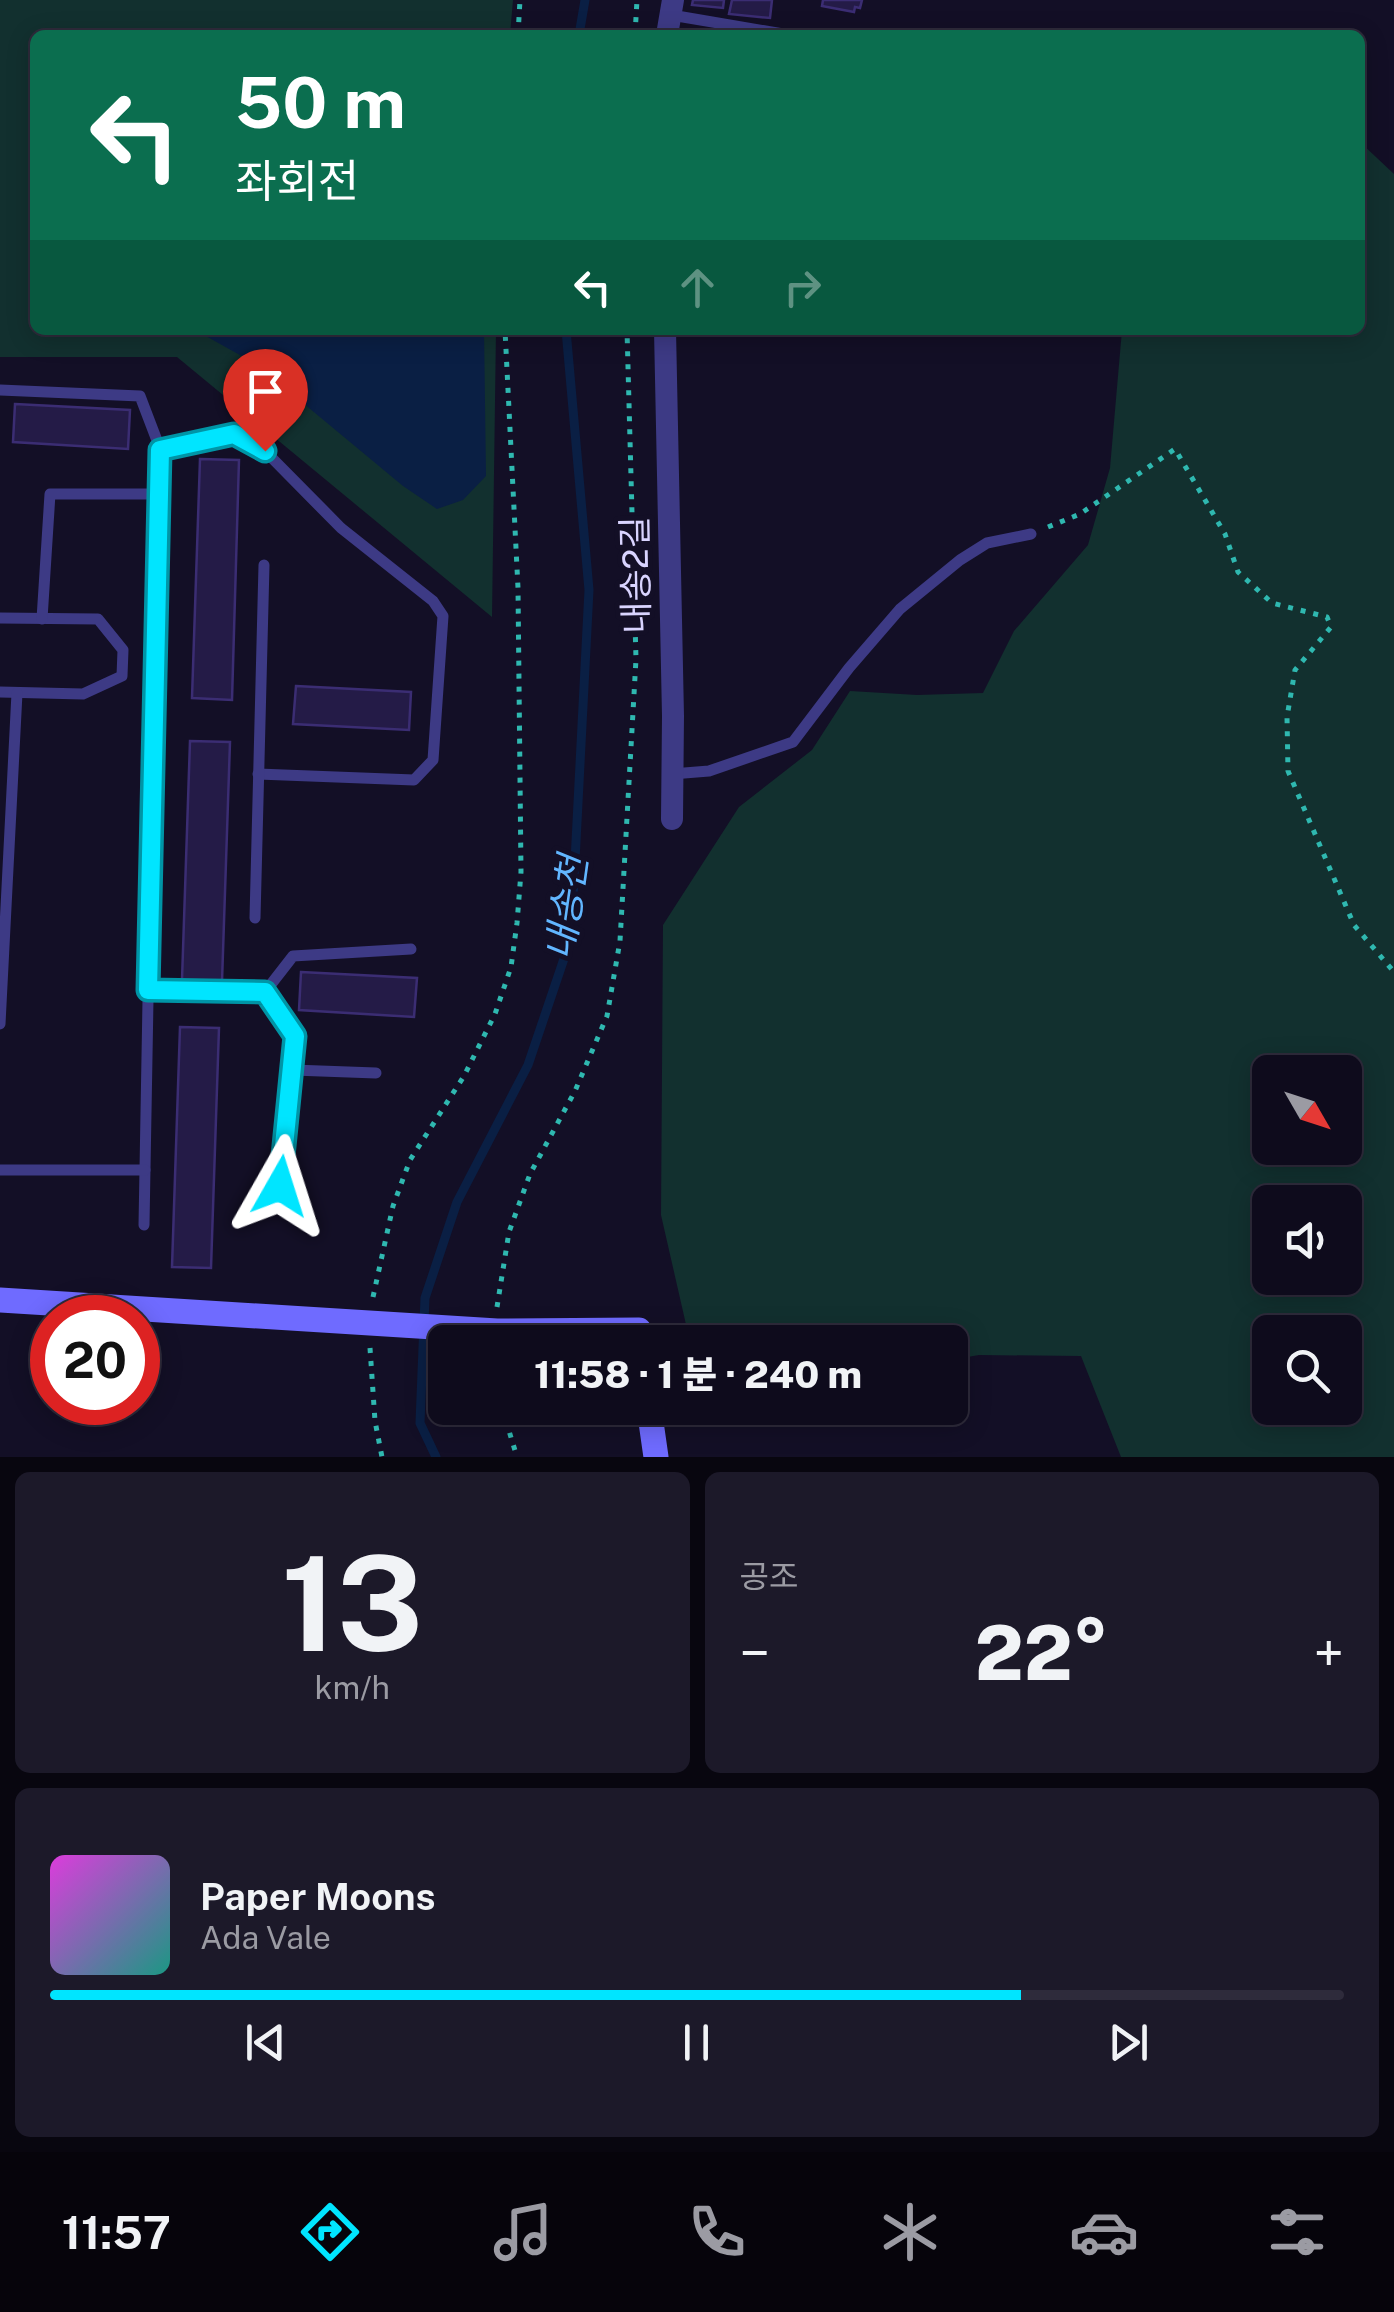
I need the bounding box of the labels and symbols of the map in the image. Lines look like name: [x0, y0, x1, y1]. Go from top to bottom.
pin: [223, 349, 308, 452]
street label: 내송2길: [614, 516, 657, 634]
water label: 내송천: [537, 849, 597, 963]
north arrow: [1252, 1055, 1362, 1165]
position arrow: [228, 1134, 332, 1238]
speed limit sign: 20: [30, 1295, 160, 1425]

